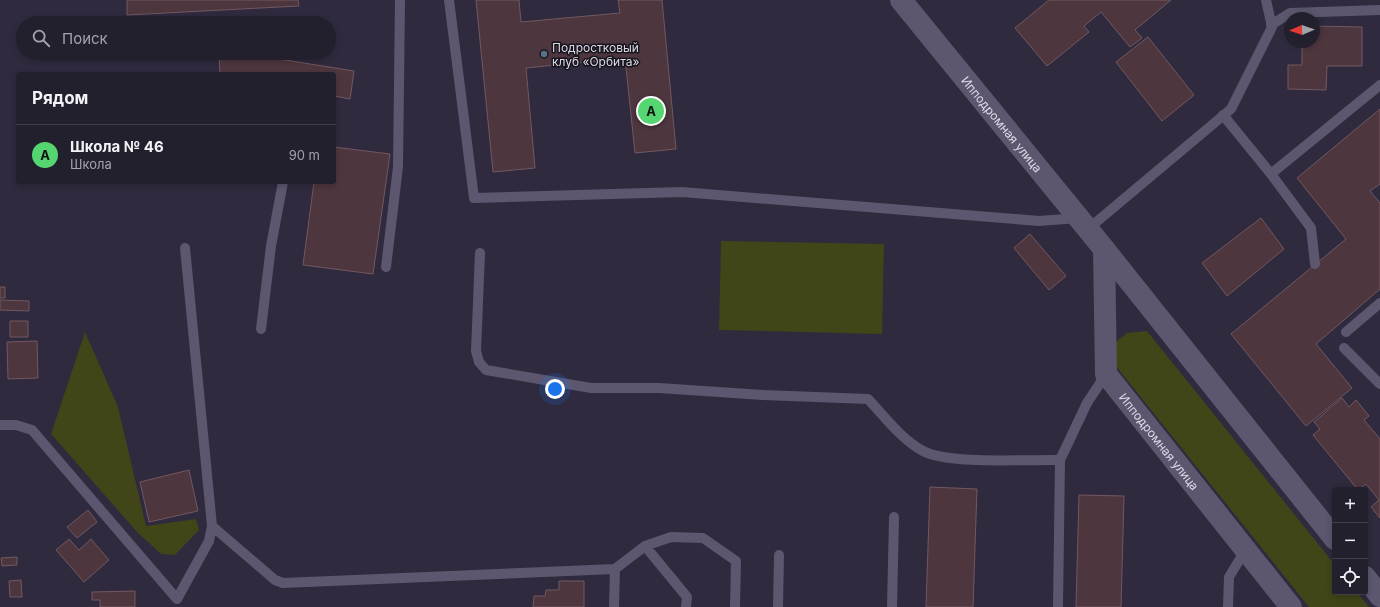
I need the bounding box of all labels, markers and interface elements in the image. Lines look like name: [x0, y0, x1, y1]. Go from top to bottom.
north arrow: [1284, 12, 1320, 48]
search box: [16, 16, 336, 60]
icon: search: [30, 27, 52, 49]
text: Поиск: [62, 29, 108, 48]
place label: Подростковый клуб «Орбита»: [552, 40, 640, 69]
marker: Подростковый клуб «Орбита»: [539, 49, 549, 59]
street label: Ипподромная улица: [958, 73, 1046, 175]
text: Рядом: [32, 88, 88, 108]
pin: A: [638, 96, 664, 126]
text: Школа № 46: [70, 137, 164, 156]
text: A: [40, 147, 50, 163]
text: 90 m: [289, 147, 320, 163]
text: Школа: [70, 156, 112, 172]
your location: [545, 379, 565, 399]
street label: Ипподромная улица: [1116, 390, 1203, 493]
map controls: [1332, 487, 1368, 595]
button: +: [1332, 487, 1368, 523]
button: −: [1332, 523, 1368, 559]
button: locate: [1332, 559, 1368, 595]

